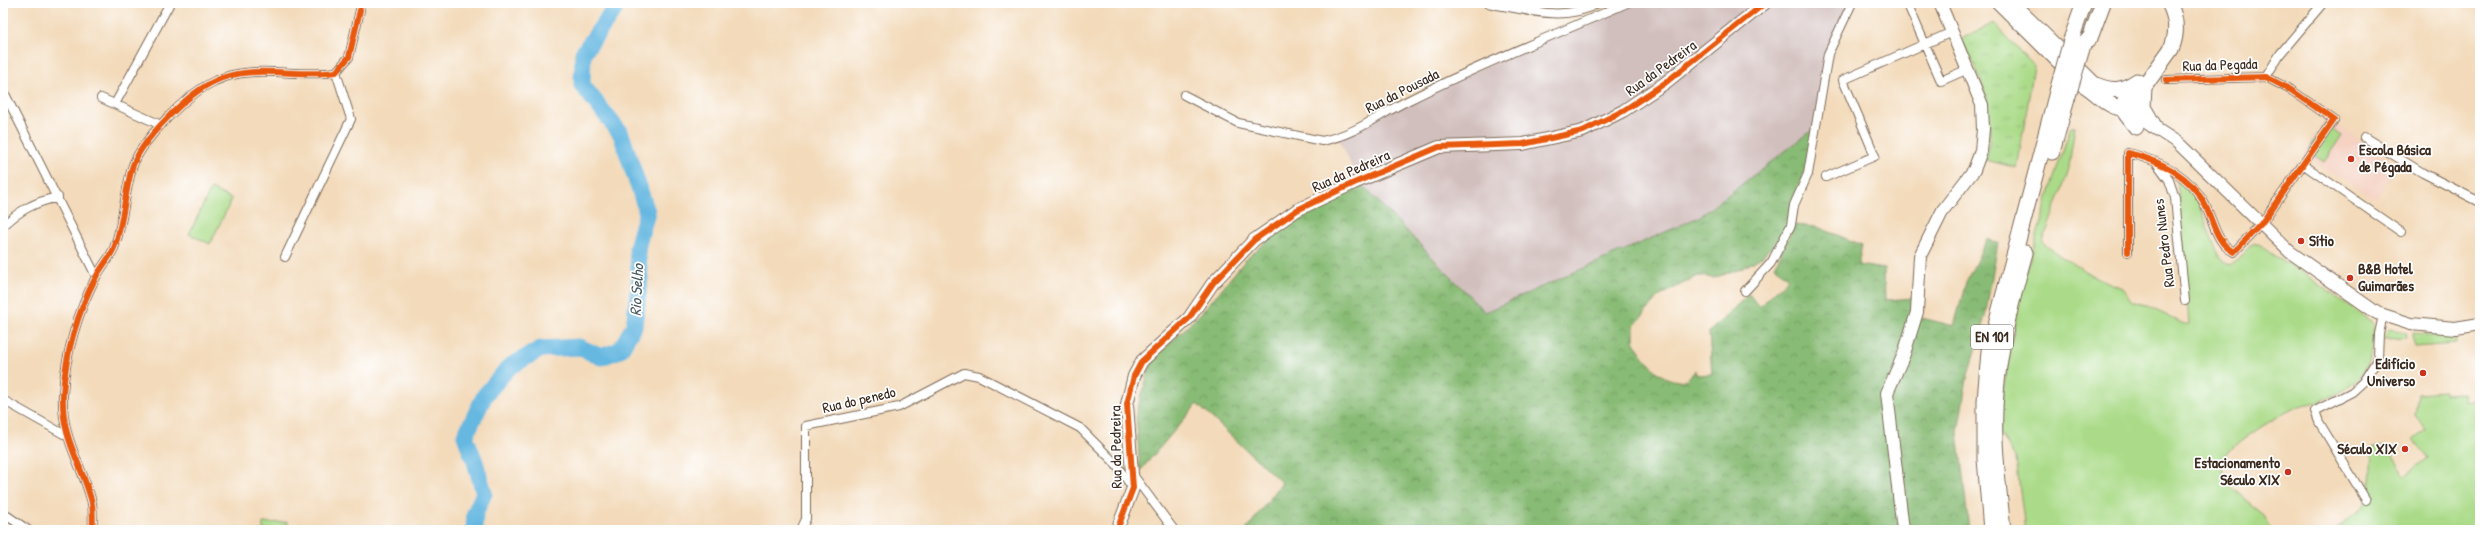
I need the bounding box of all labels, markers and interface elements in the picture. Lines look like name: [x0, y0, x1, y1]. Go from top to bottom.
street label: Rua da Pedreira: [1621, 35, 1701, 101]
street label: Rua da Pegada: [2182, 53, 2258, 76]
street label: Rua da Pousada: [1361, 63, 1442, 118]
place label: Escola Básica de Pégada: [2359, 139, 2431, 178]
street label: Rua da Pedreira: [1309, 144, 1393, 197]
marker: Escola Básica de Pégada: [2346, 154, 2356, 164]
street label: Rua Pedro Nunes: [2148, 197, 2179, 288]
place label: Sítio: [2309, 230, 2334, 251]
marker: Sítio: [2296, 236, 2306, 246]
place label: B&B Hotel Guimarães: [2358, 258, 2414, 296]
water label: Rio Selho: [624, 262, 648, 317]
marker: B&B Hotel Guimarães: [2345, 273, 2355, 283]
road number: EN 101: [1971, 325, 2013, 349]
place label: Edifício Universo: [2367, 353, 2415, 391]
marker: Edifício Universo: [2418, 368, 2428, 378]
street label: Rua do penedo: [820, 381, 898, 418]
street label: Rua da Pedreira: [1104, 405, 1127, 489]
place label: Século XIX: [2337, 438, 2397, 459]
marker: Século XIX: [2400, 444, 2410, 454]
place label: Estacionamento Século XIX: [2195, 452, 2280, 490]
marker: Estacionamento Século XIX: [2283, 467, 2293, 477]

